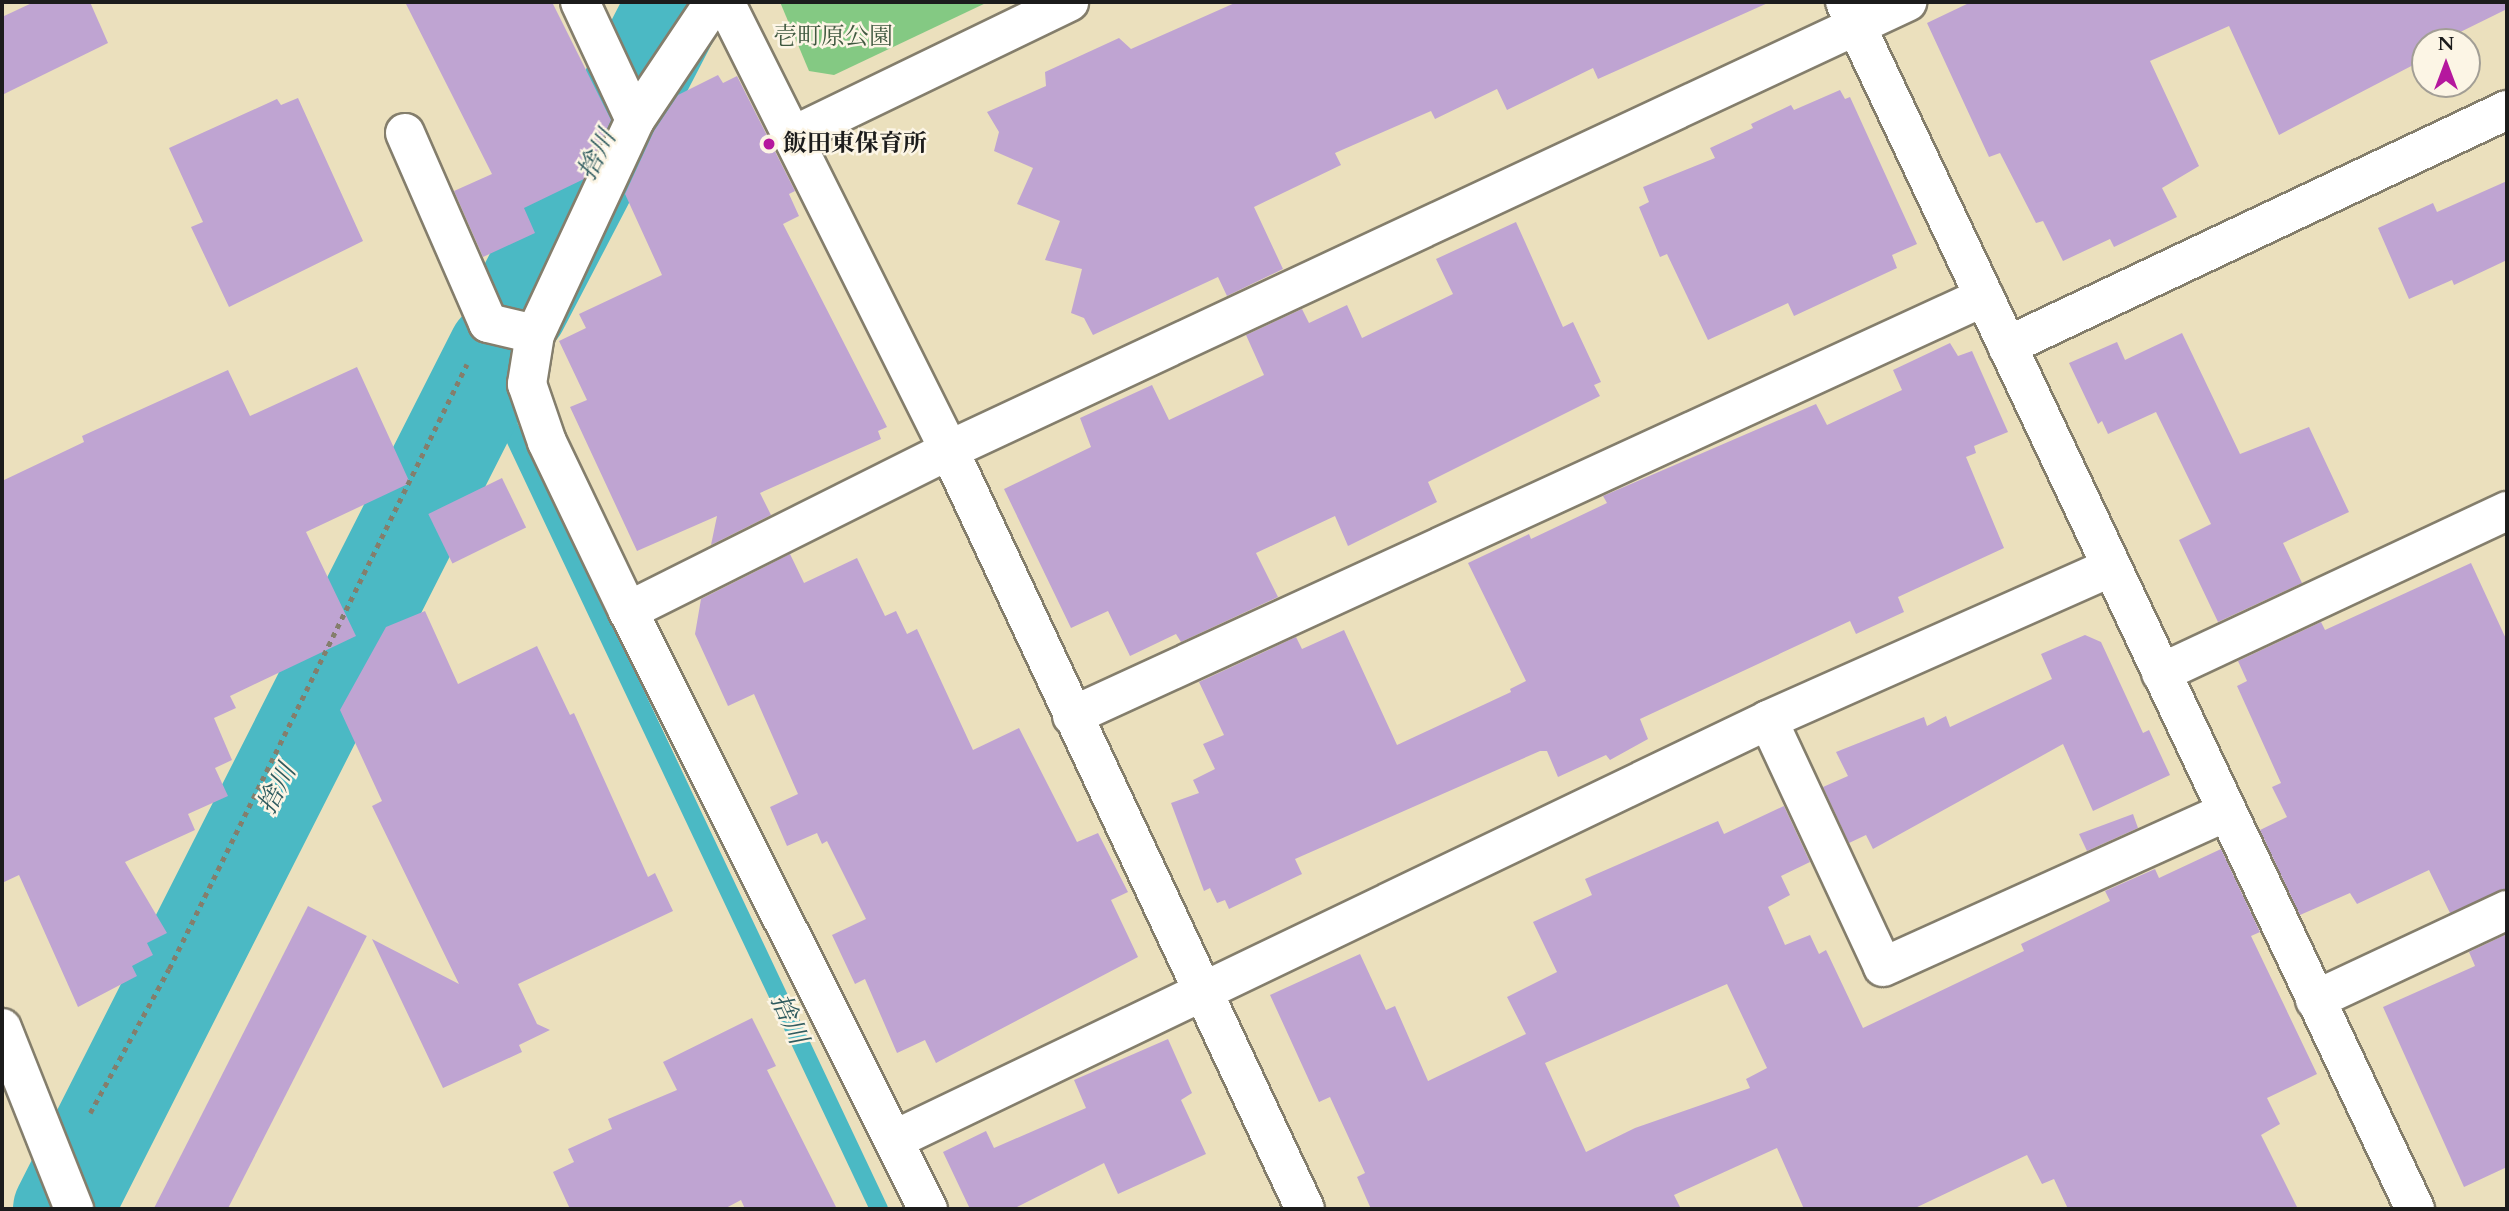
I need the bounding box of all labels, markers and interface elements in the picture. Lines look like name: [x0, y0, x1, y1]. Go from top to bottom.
park label: 壱町原公園: [773, 23, 893, 51]
north arrow: [2411, 28, 2481, 98]
text: N: [2438, 31, 2454, 57]
water label: 捨川: [571, 125, 623, 185]
place label: 飯田東保育所: [783, 130, 927, 158]
marker: 飯田東保育所: [761, 136, 777, 152]
water label: 捨川: [251, 759, 303, 819]
water label: 捨川: [764, 989, 814, 1049]

